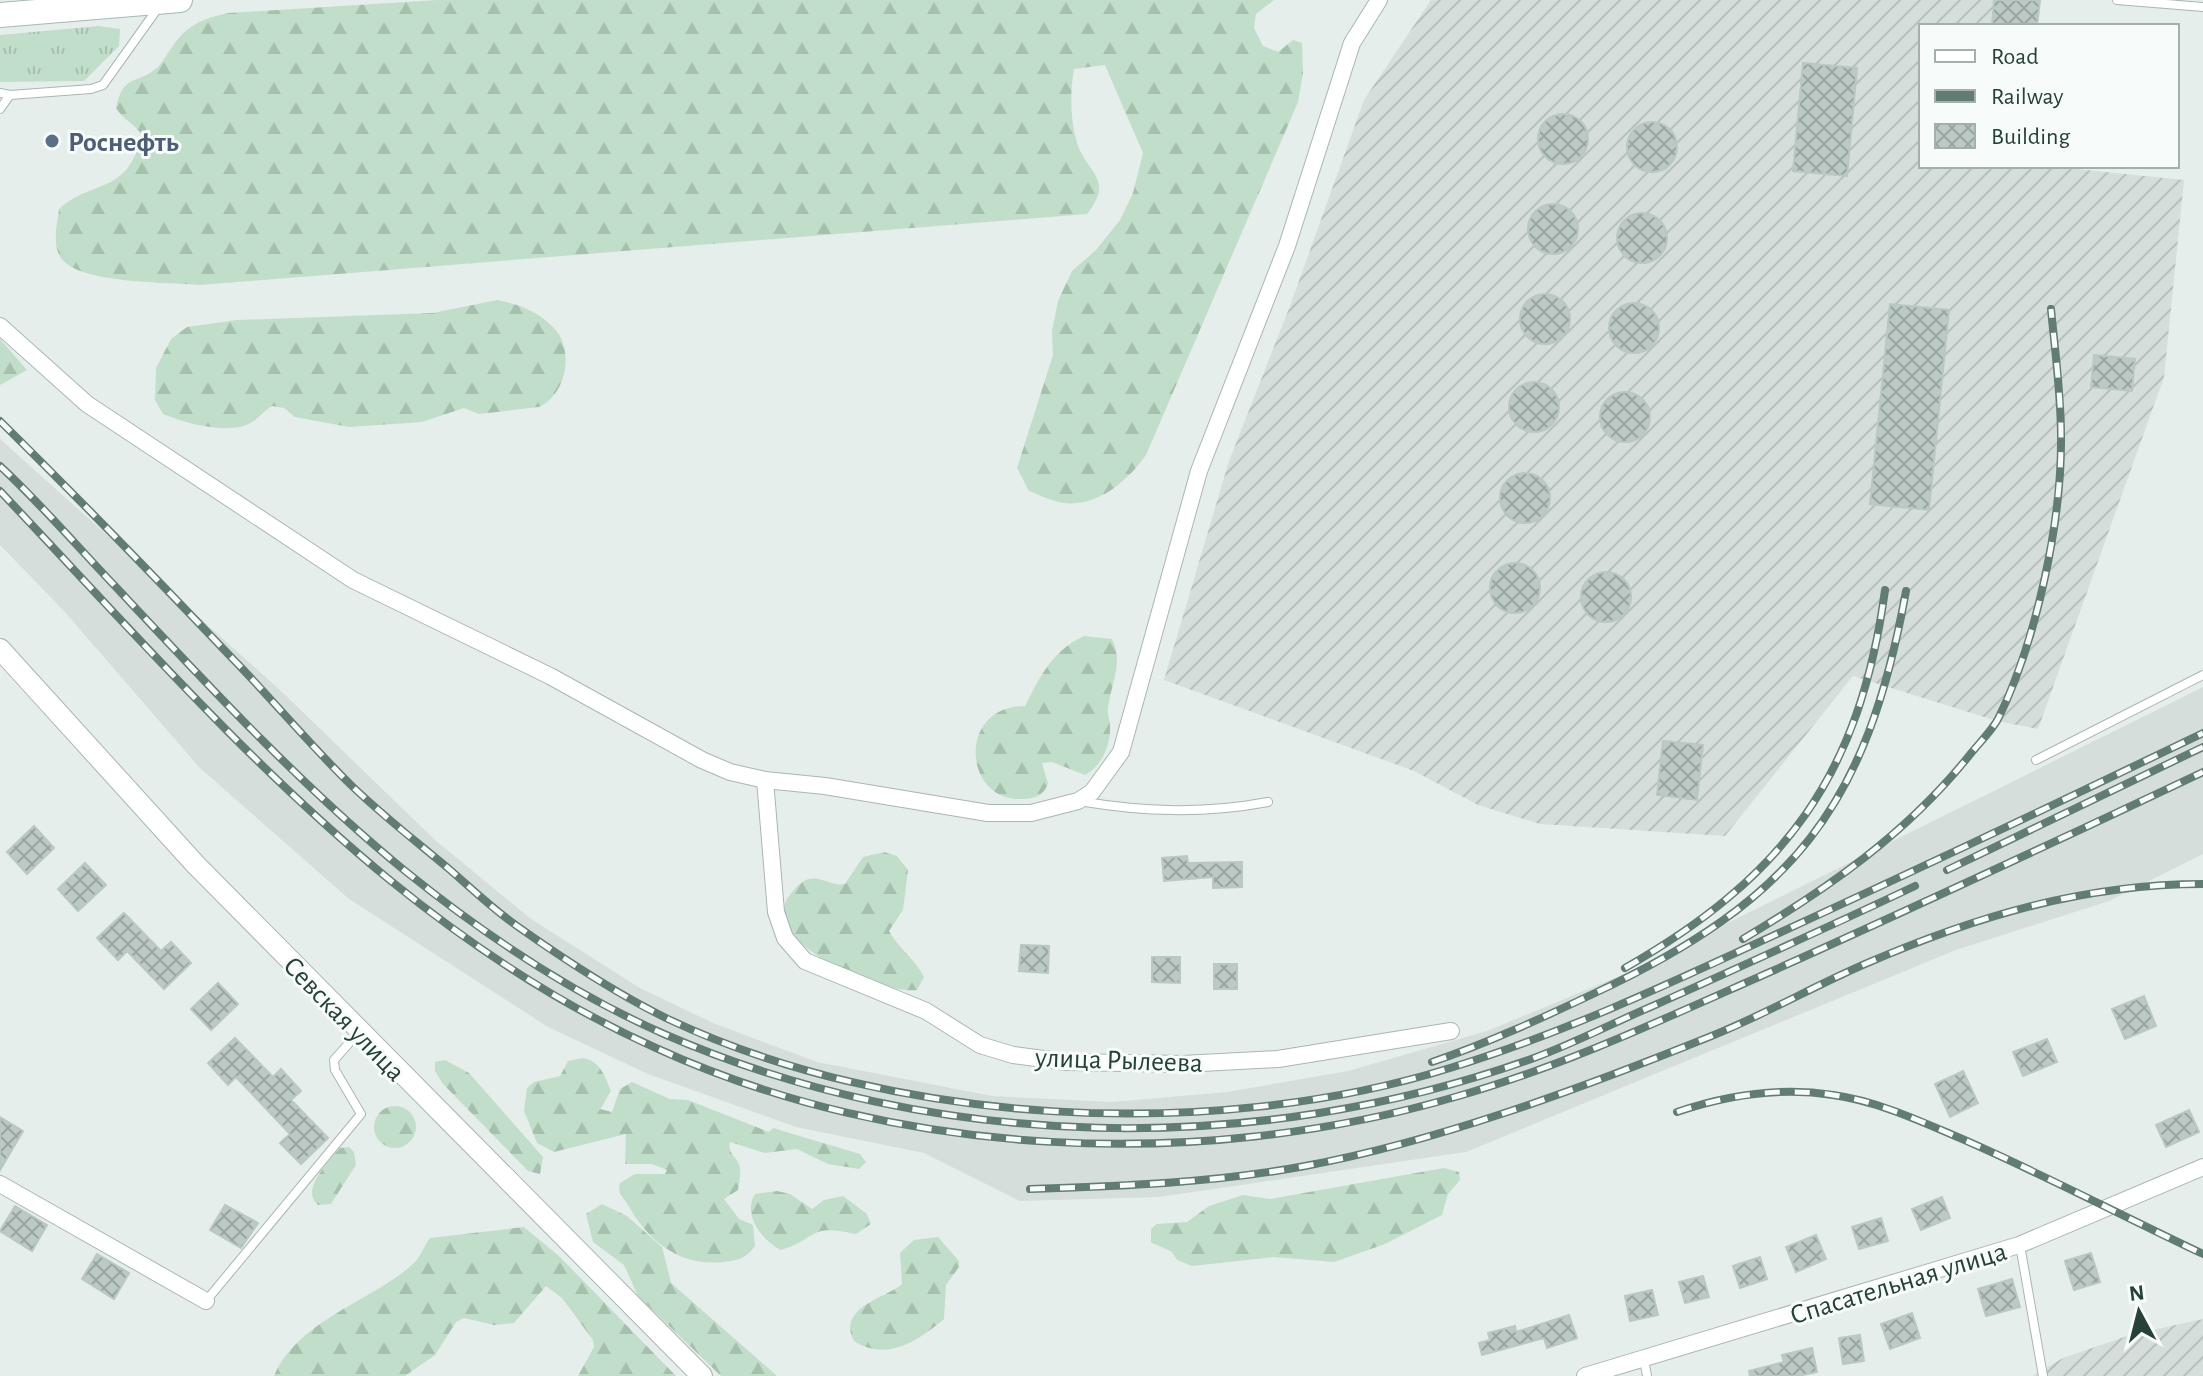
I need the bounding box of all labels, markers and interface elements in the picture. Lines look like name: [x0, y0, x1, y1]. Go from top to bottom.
legend: [1919, 24, 2179, 168]
text: Road: [1991, 45, 2039, 69]
text: Railway: [1991, 85, 2063, 109]
text: Building: [1991, 125, 2070, 149]
place label: Роснефть: [68, 129, 179, 157]
marker: Роснефть: [43, 132, 61, 150]
street label: Севская улица: [277, 952, 410, 1087]
street label: улица Рылеева: [1034, 1044, 1203, 1078]
street label: Спасательная улица: [1787, 1238, 2010, 1330]
north arrow: [2099, 1272, 2179, 1352]
text: N: [2128, 1281, 2146, 1305]

